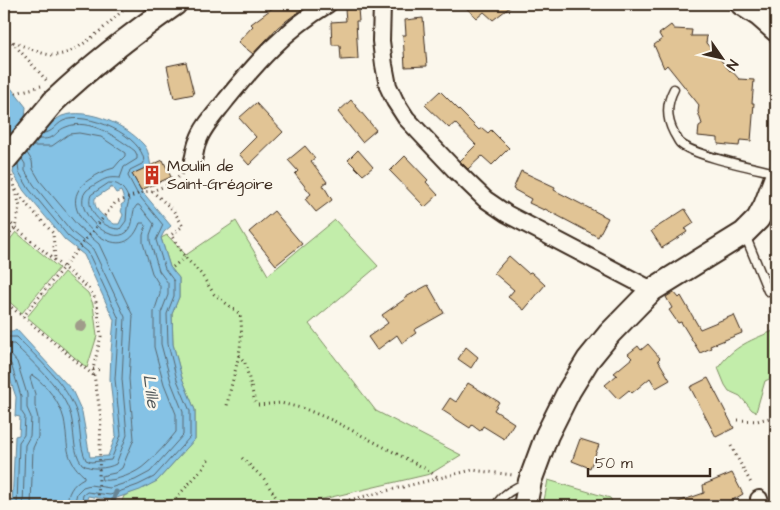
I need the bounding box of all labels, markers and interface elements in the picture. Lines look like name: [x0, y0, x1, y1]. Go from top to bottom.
north arrow: [698, 32, 748, 82]
text: N: [721, 55, 743, 74]
place label: Moulin de Saint-Grégoire: [167, 155, 273, 196]
building icon: Moulin de Saint-Grégoire: [141, 164, 163, 186]
water label: L'Ille: [136, 373, 166, 411]
scale bar: [588, 445, 710, 477]
text: 50 m: [595, 453, 633, 474]

